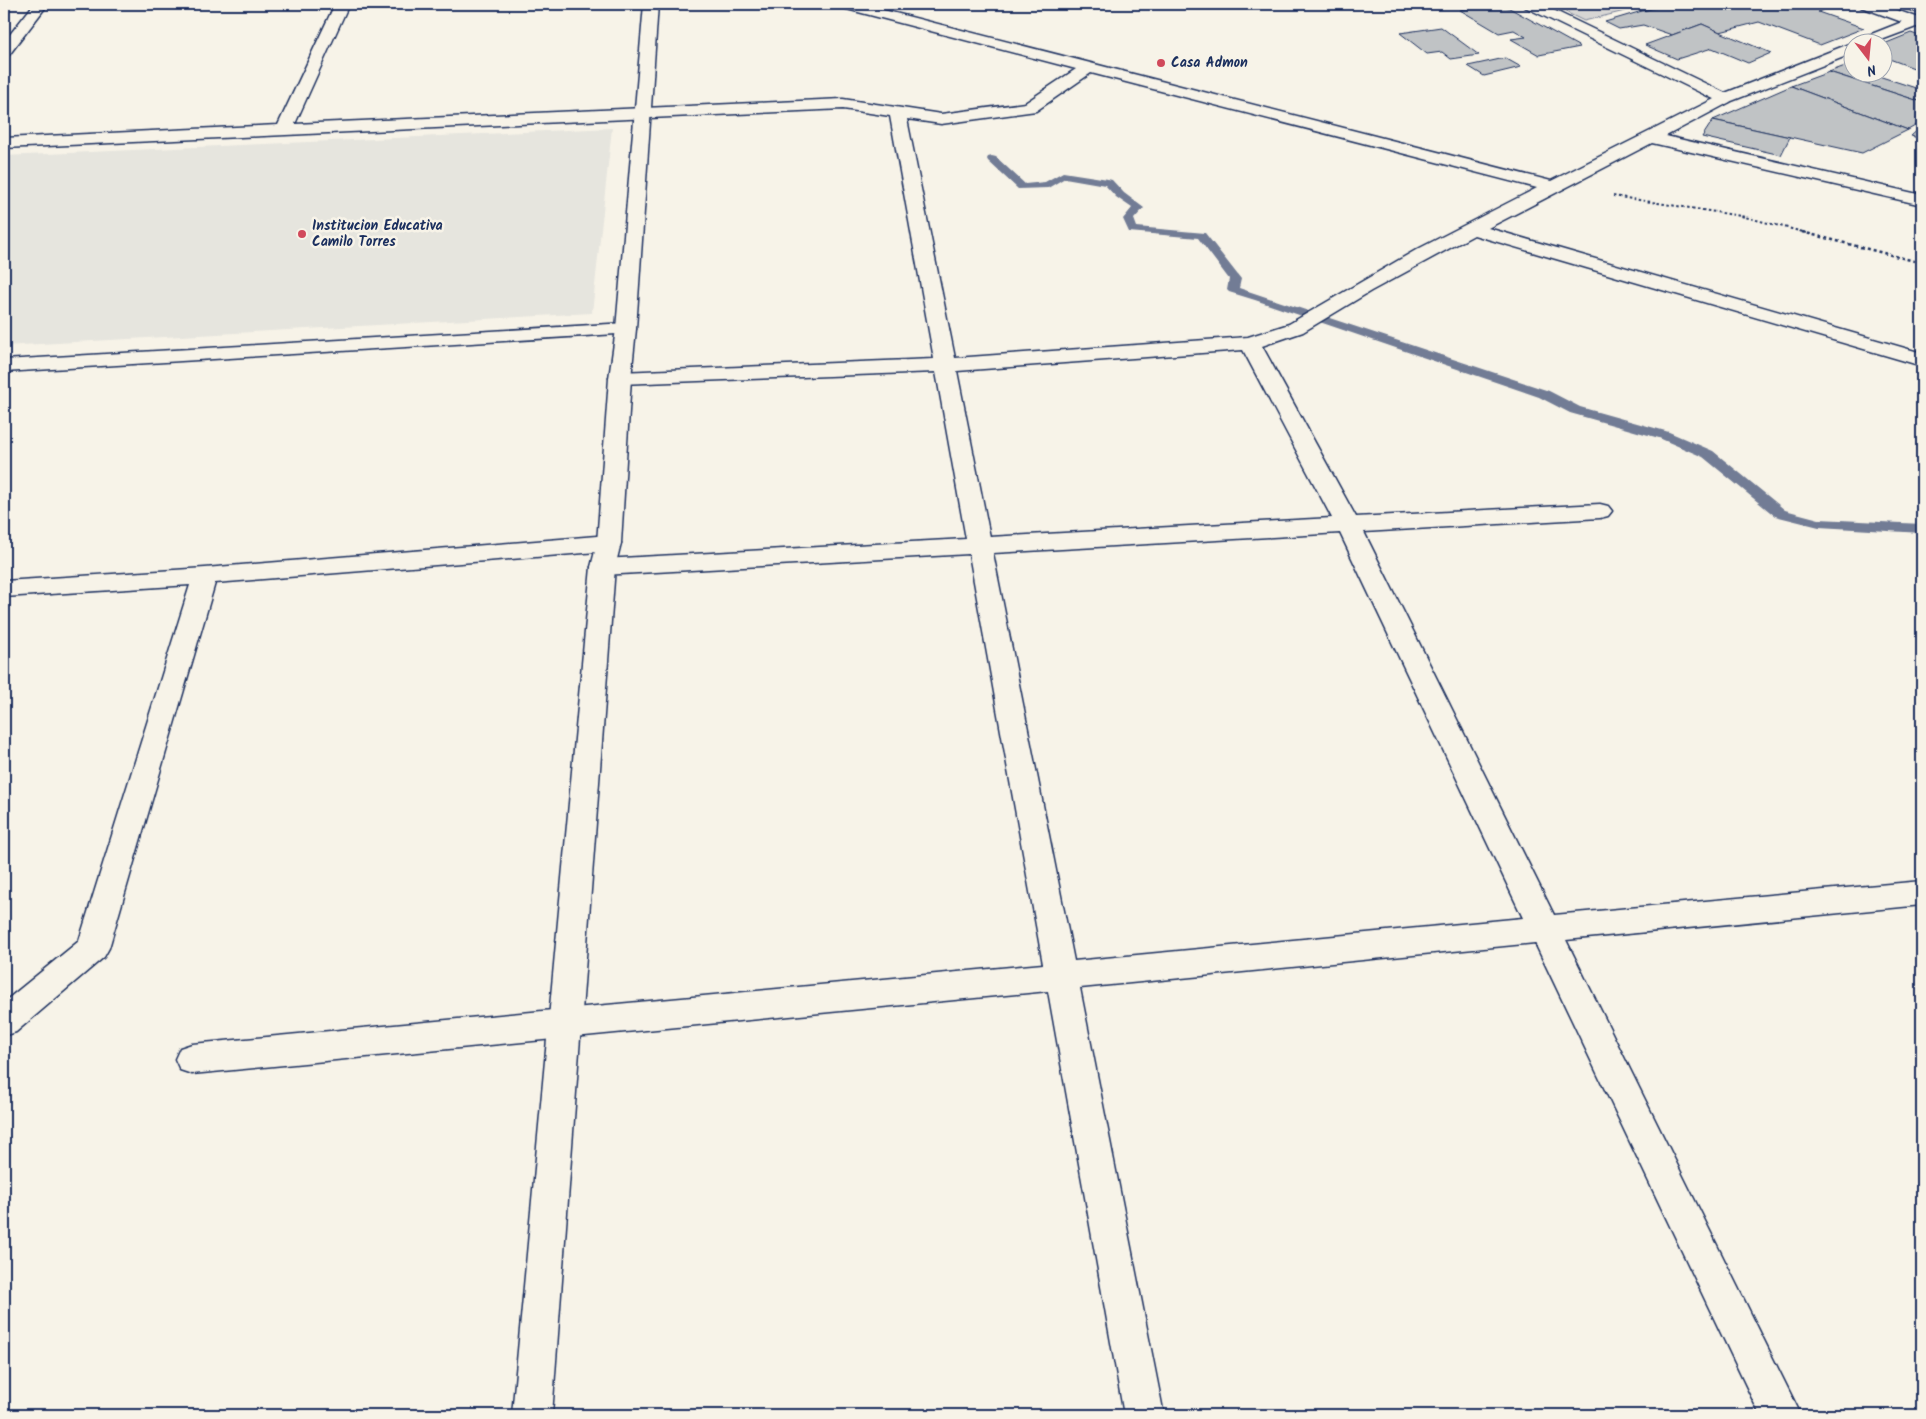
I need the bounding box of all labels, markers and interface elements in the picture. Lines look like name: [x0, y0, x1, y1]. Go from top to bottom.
north arrow: [1844, 32, 1894, 82]
place label: Casa Admon: [1171, 52, 1248, 74]
marker: Casa Admon: [1155, 57, 1167, 69]
text: N: [1864, 58, 1879, 81]
place label: Institucion Educativa Camilo Torres: [312, 215, 443, 253]
marker: Institucion Educativa Camilo Torres: [296, 228, 308, 240]

